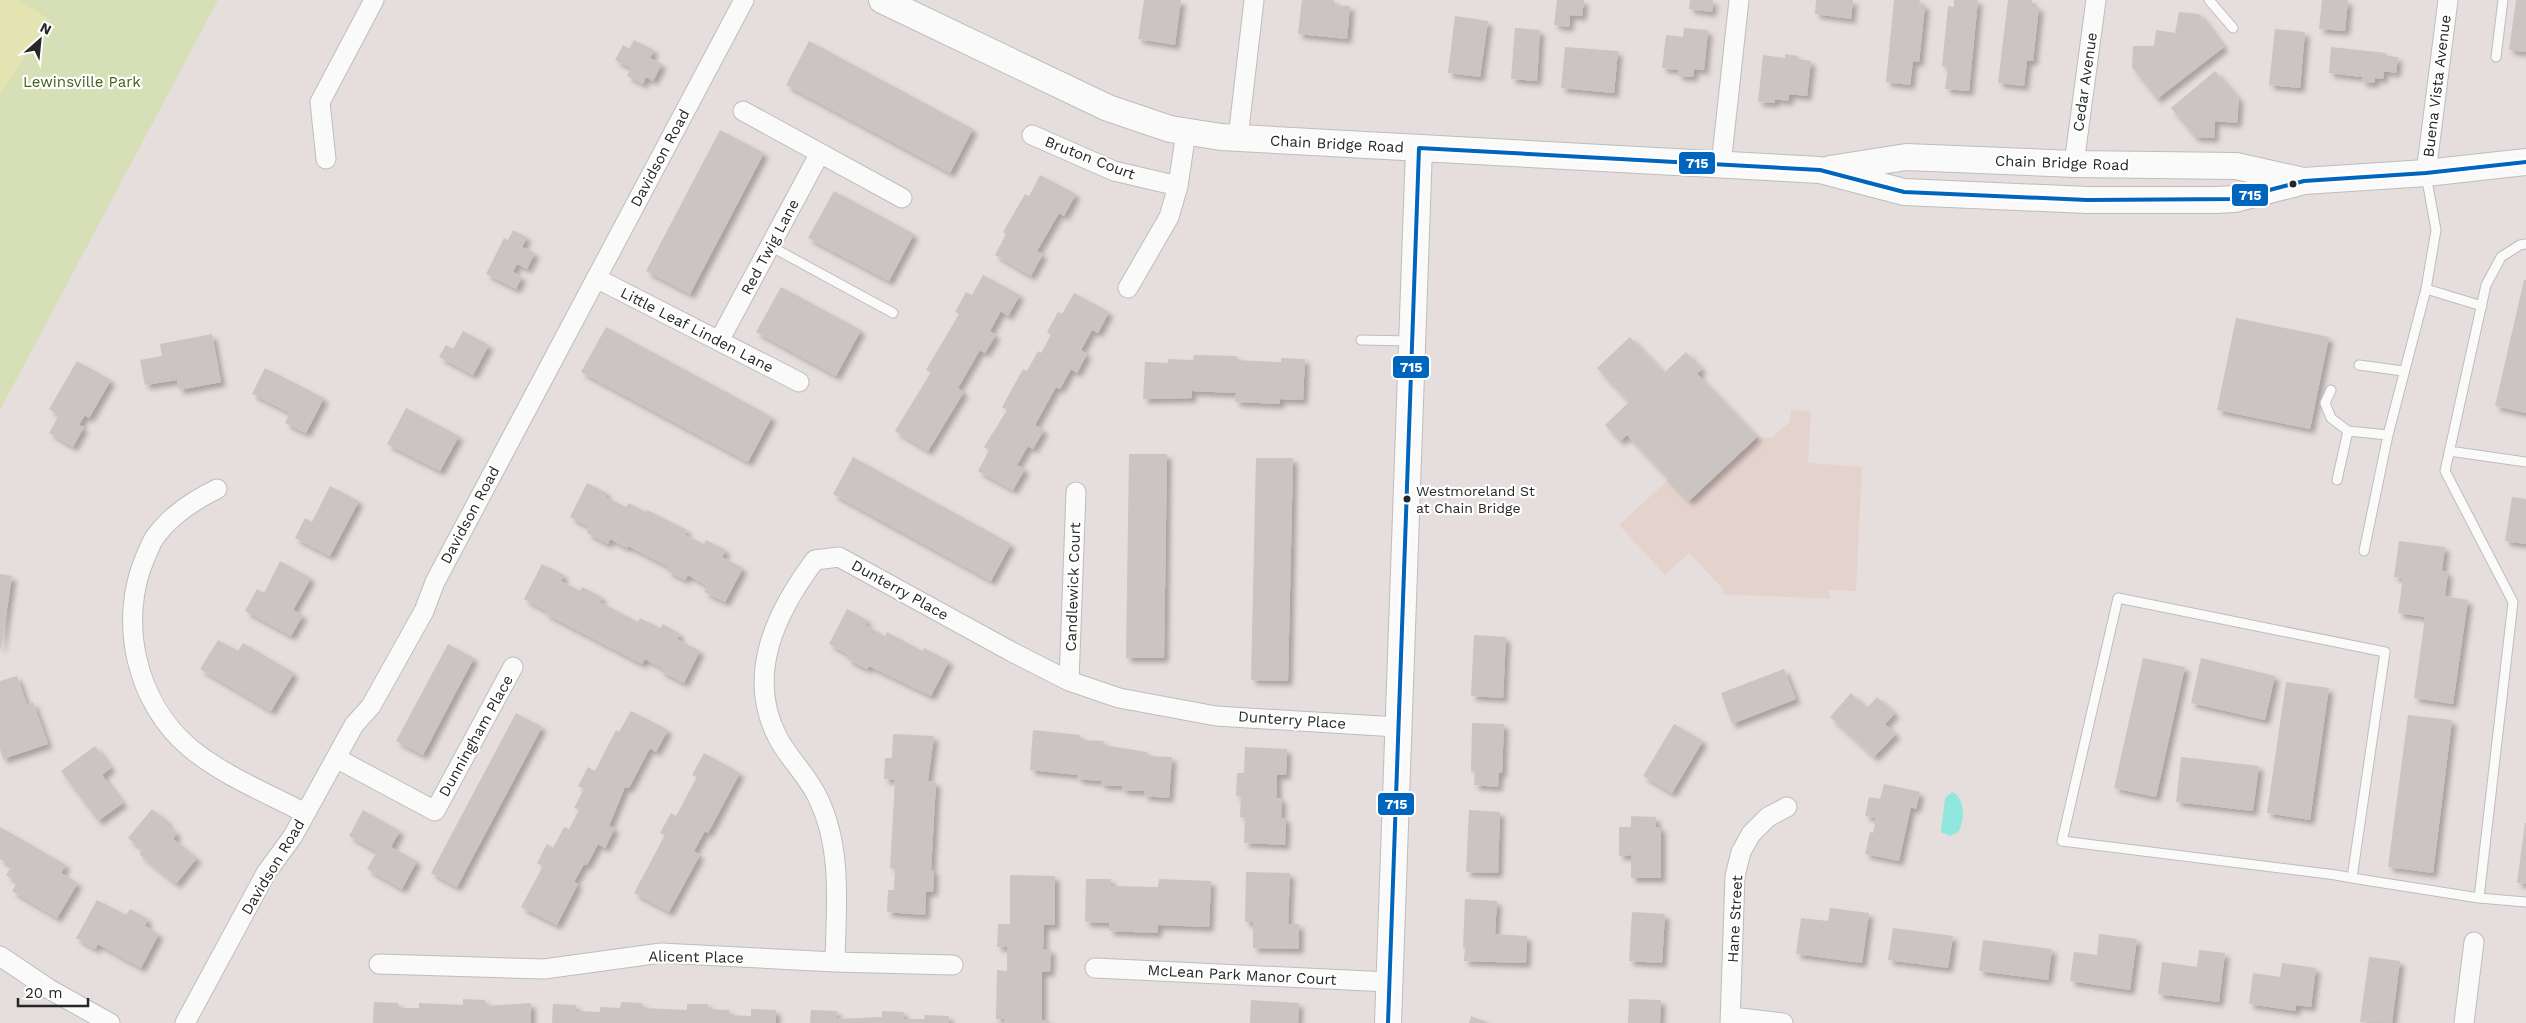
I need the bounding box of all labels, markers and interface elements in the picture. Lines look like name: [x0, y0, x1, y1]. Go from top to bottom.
street label: Buena Vista Avenue: [2419, 14, 2455, 158]
north arrow: [15, 15, 65, 65]
text: N: [38, 19, 54, 38]
street label: Cedar Avenue: [2069, 31, 2101, 133]
park label: Lewinsville Park: [23, 73, 141, 91]
street label: Davidson Road: [627, 106, 693, 210]
street label: Chain Bridge Road: [1270, 132, 1404, 156]
street label: Bruton Court: [1042, 133, 1138, 184]
line badge: 715: [1678, 151, 1716, 175]
street label: Chain Bridge Road: [1995, 152, 2129, 174]
text: 715: [1686, 155, 1708, 171]
unlabelled marker: [2288, 179, 2298, 189]
line badge: 715: [2231, 183, 2269, 207]
text: 715: [2239, 187, 2261, 203]
street label: Red Twig Lane: [737, 196, 803, 298]
street label: Little Leaf Linden Lane: [618, 284, 776, 376]
line badge: 715: [1392, 355, 1430, 379]
text: 715: [1400, 359, 1422, 375]
street label: Davidson Road: [437, 463, 503, 567]
place label: Westmoreland St at Chain Bridge: [1416, 483, 1535, 516]
marker: Westmoreland St at Chain Bridge: [1402, 494, 1412, 504]
street label: Candlewick Court: [1062, 521, 1084, 652]
street label: Dunterry Place: [848, 556, 952, 624]
street label: Dunningham Place: [435, 672, 517, 800]
street label: Dunterry Place: [1237, 707, 1347, 733]
line badge: 715: [1377, 792, 1415, 816]
text: 715: [1385, 796, 1407, 812]
street label: Davidson Road: [237, 816, 309, 918]
street label: Hane Street: [1724, 874, 1746, 963]
street label: Alicent Place: [648, 947, 744, 967]
street label: McLean Park Manor Court: [1147, 961, 1338, 989]
scale bar: [18, 976, 88, 1008]
text: 20 m: [25, 984, 63, 1002]

